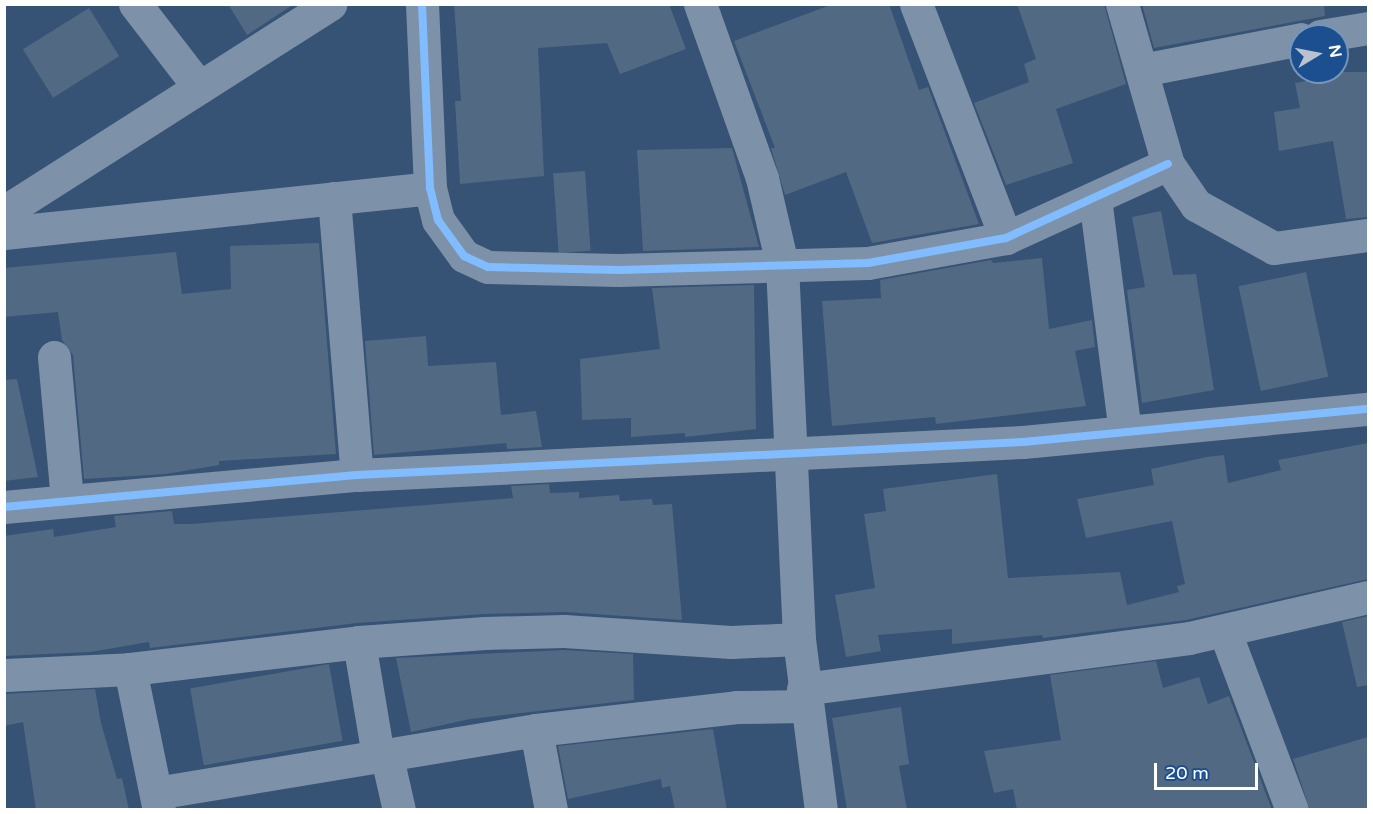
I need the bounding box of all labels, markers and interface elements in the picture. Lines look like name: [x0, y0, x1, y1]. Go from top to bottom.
north arrow: [1289, 24, 1349, 84]
text: N: [1324, 43, 1346, 59]
scale bar: [1157, 751, 1260, 789]
text: 20 m: [1165, 762, 1209, 784]

